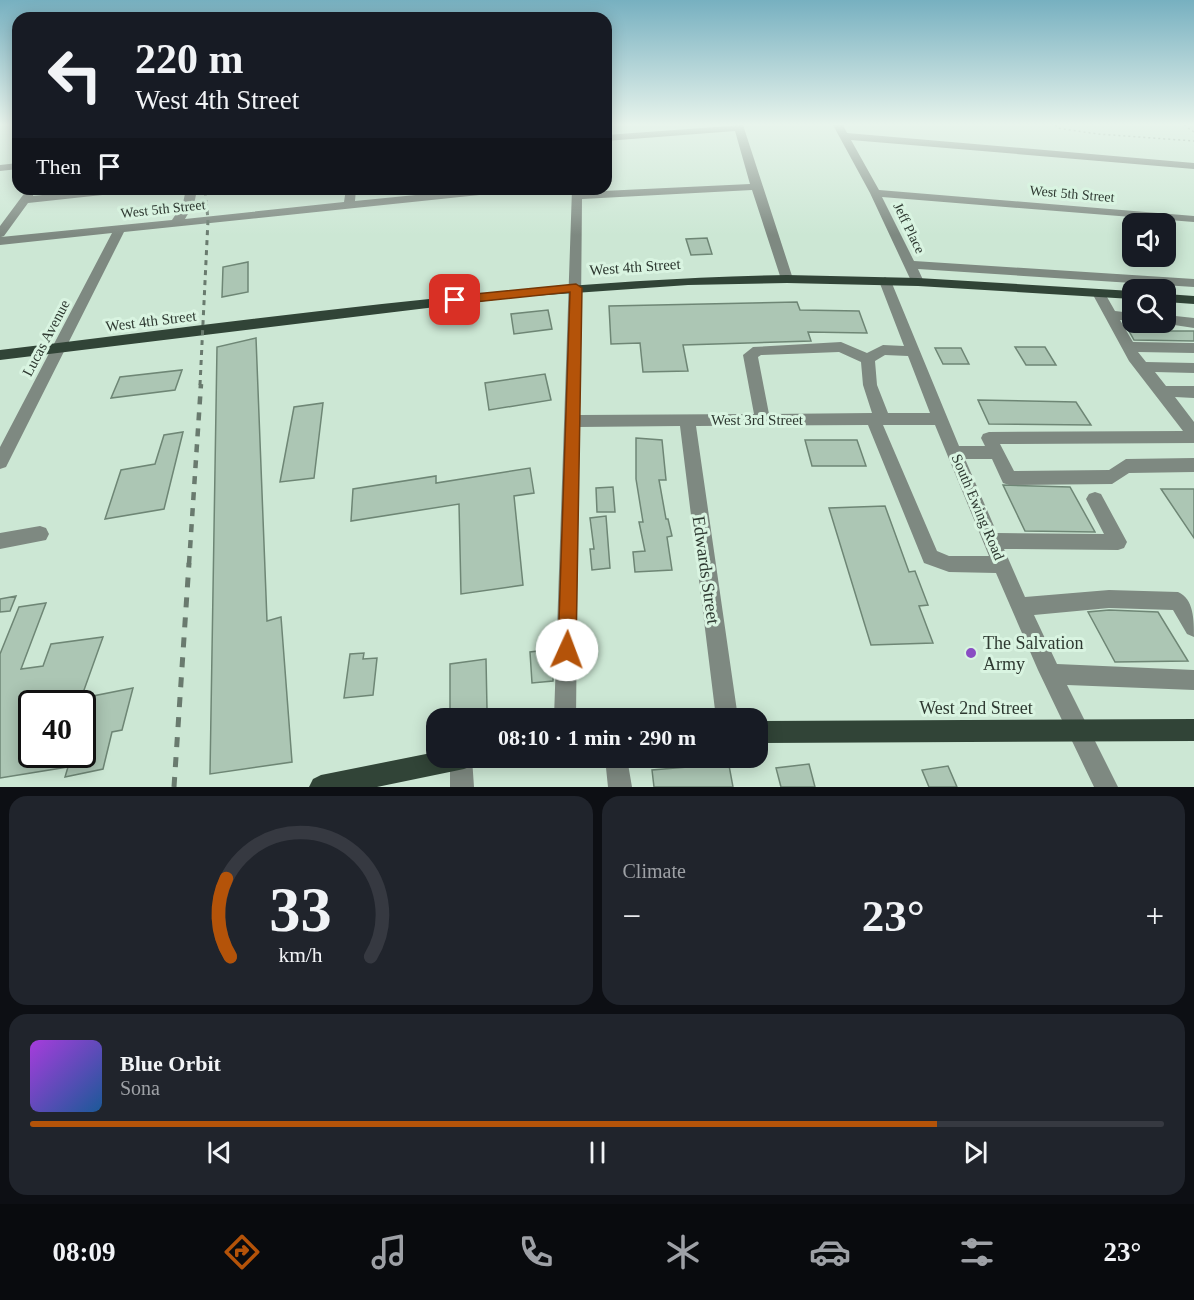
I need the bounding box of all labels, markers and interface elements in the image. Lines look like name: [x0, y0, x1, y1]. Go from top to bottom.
icon: left: [36, 36, 114, 114]
text: 220 m: [135, 36, 244, 82]
text: West 4th Street: [135, 85, 299, 115]
icon: arrive: [93, 150, 126, 183]
text: Then: [36, 154, 81, 179]
street label: West 5th Street: [1029, 183, 1115, 205]
street label: West 5th Street: [120, 197, 206, 221]
street label: Jeff Place: [890, 200, 928, 256]
map controls: [1122, 213, 1176, 333]
button: sound: [1122, 213, 1176, 267]
street label: West 4th Street: [589, 256, 682, 278]
pin: [429, 274, 480, 325]
button: search: [1122, 279, 1176, 333]
icon: arrive: [438, 283, 471, 316]
street label: Lucas Avenue: [19, 297, 73, 379]
street label: West 4th Street: [105, 307, 198, 335]
street label: West 3rd Street: [711, 412, 804, 428]
street label: South Ewing Road: [948, 452, 1008, 563]
street label: Edwards Street: [688, 514, 724, 626]
position arrow: [535, 618, 599, 682]
place label: The Salvation Army: [983, 633, 1083, 674]
marker: The Salvation Army: [964, 646, 978, 660]
speed limit sign: 40: [18, 690, 96, 768]
street label: West 2nd Street: [919, 698, 1033, 718]
text: 08:10 · 1 min · 290 m: [498, 725, 696, 750]
text: Climate: [623, 860, 686, 882]
text: 33: [270, 875, 332, 944]
text: 23°: [862, 891, 925, 941]
text: −: [623, 898, 641, 934]
text: +: [1145, 898, 1164, 934]
text: km/h: [279, 944, 323, 968]
text: Blue Orbit: [120, 1051, 221, 1076]
text: Sona: [120, 1077, 160, 1099]
icon: previous: [203, 1136, 236, 1169]
icon: pause: [581, 1136, 614, 1169]
icon: next: [959, 1136, 992, 1169]
icon: directions: [221, 1231, 263, 1273]
icon: music: [368, 1231, 410, 1273]
icon: phone: [515, 1231, 557, 1273]
icon: climate: [662, 1231, 704, 1273]
icon: car: [809, 1231, 851, 1273]
icon: filters: [956, 1231, 998, 1273]
text: 08:09: [53, 1237, 116, 1267]
text: 23°: [1104, 1237, 1141, 1267]

